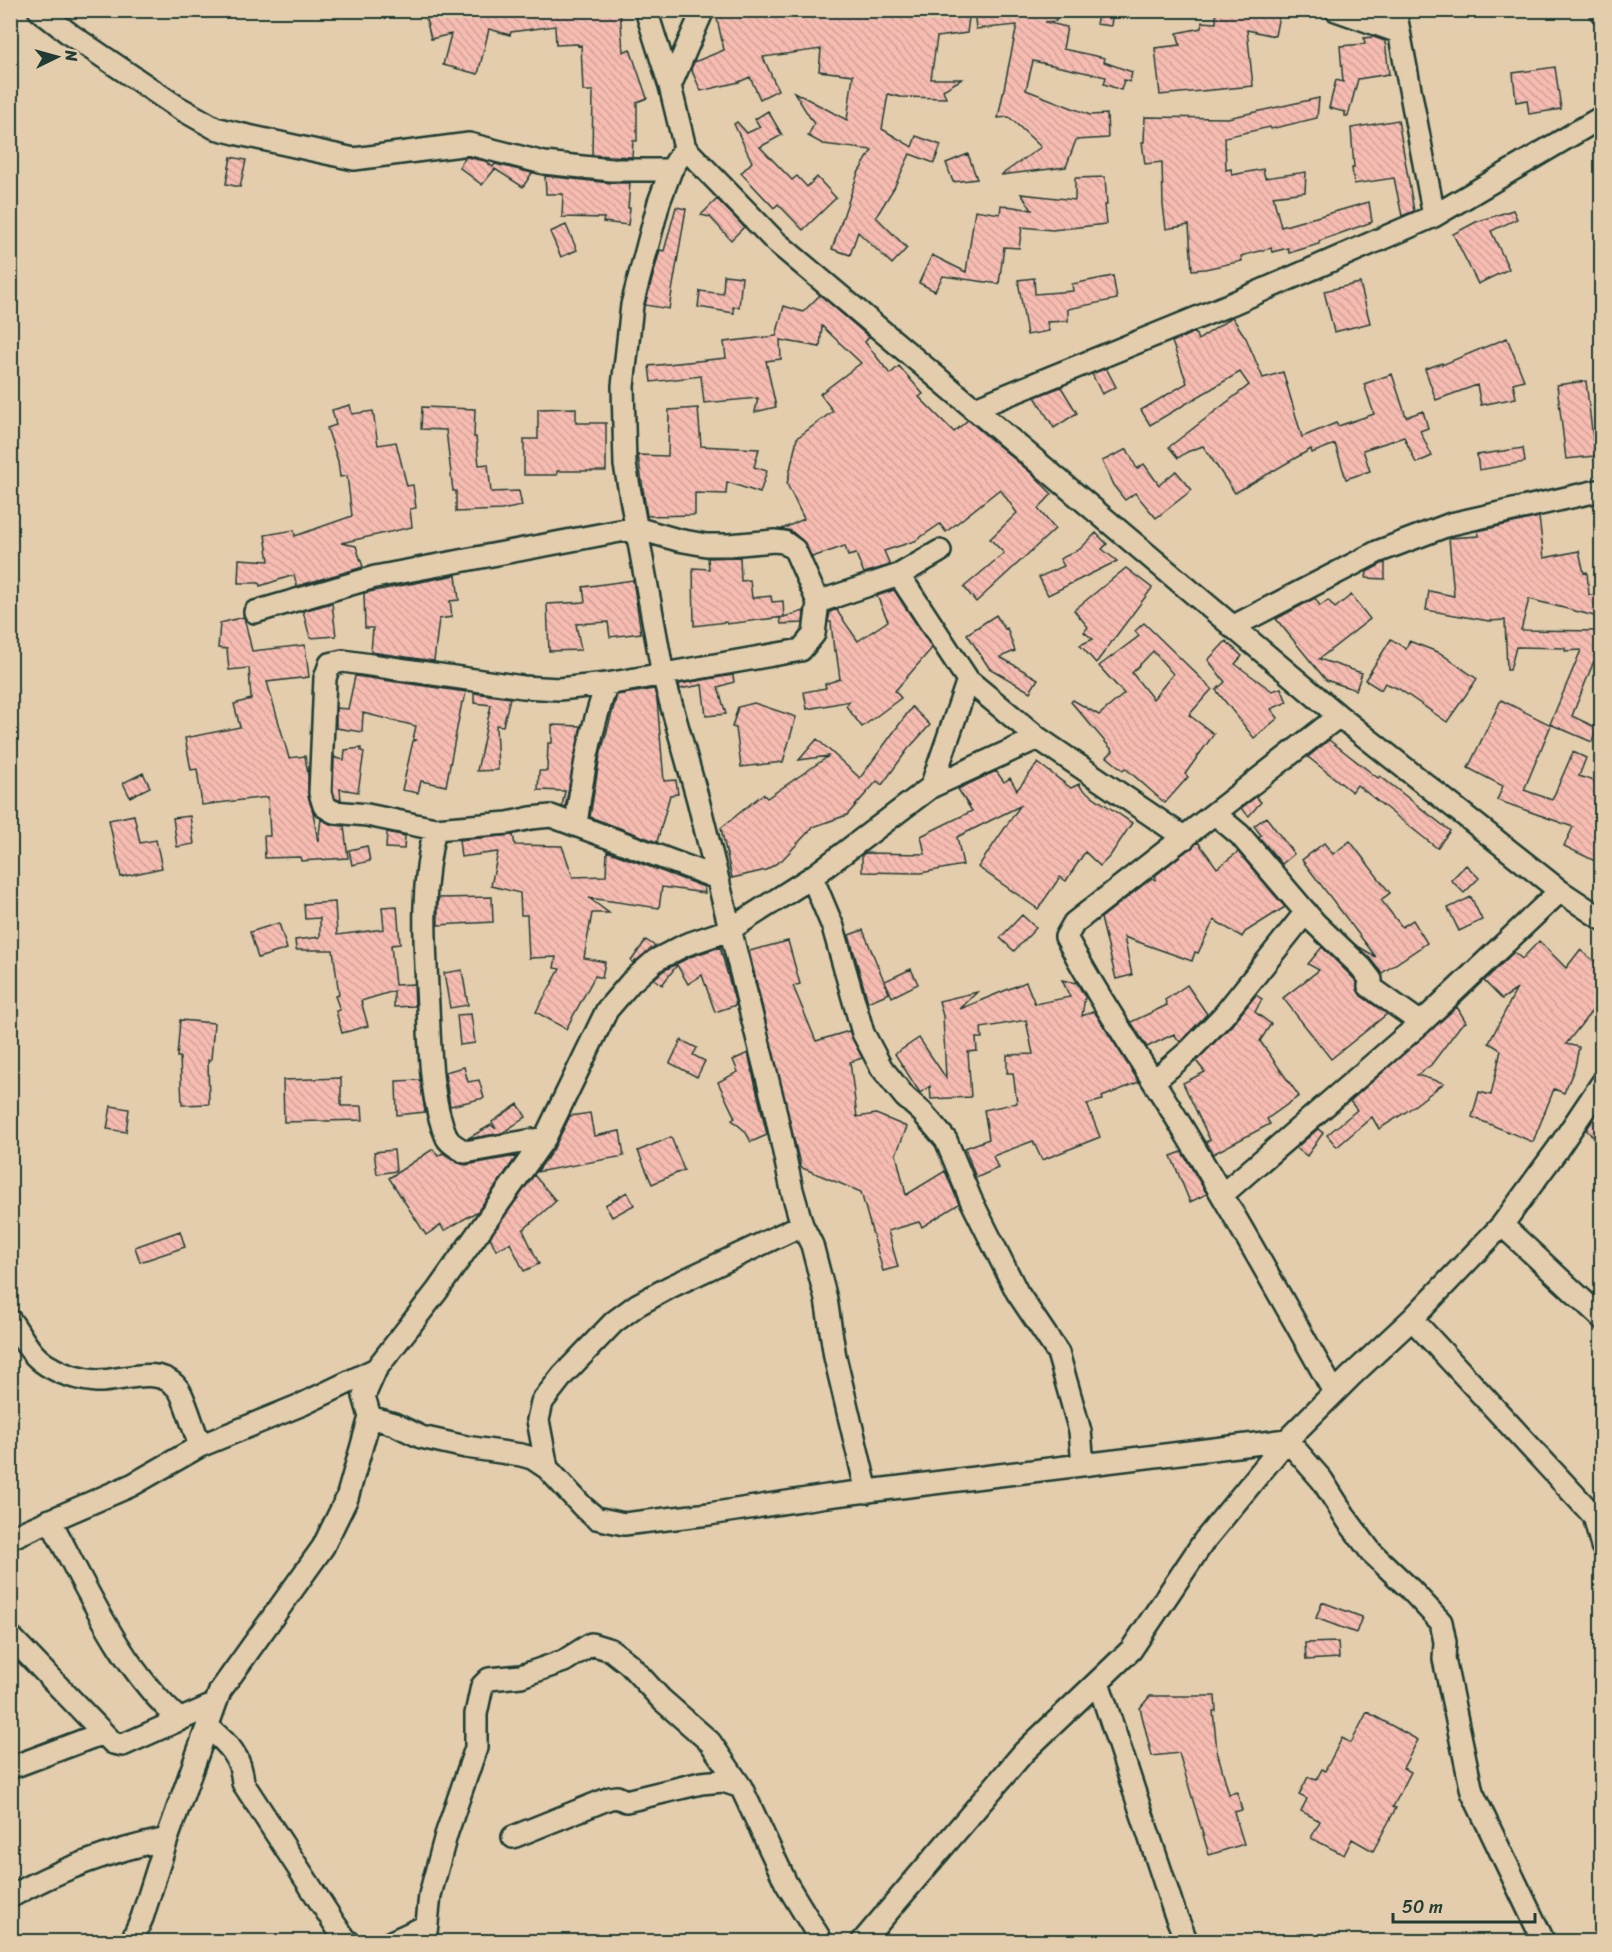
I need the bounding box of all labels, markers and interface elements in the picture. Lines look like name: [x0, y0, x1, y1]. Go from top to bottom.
north arrow: [27, 27, 87, 87]
text: N: [56, 48, 86, 63]
scale bar: [1393, 1886, 1536, 1924]
text: 50 m: [1402, 1891, 1443, 1923]

